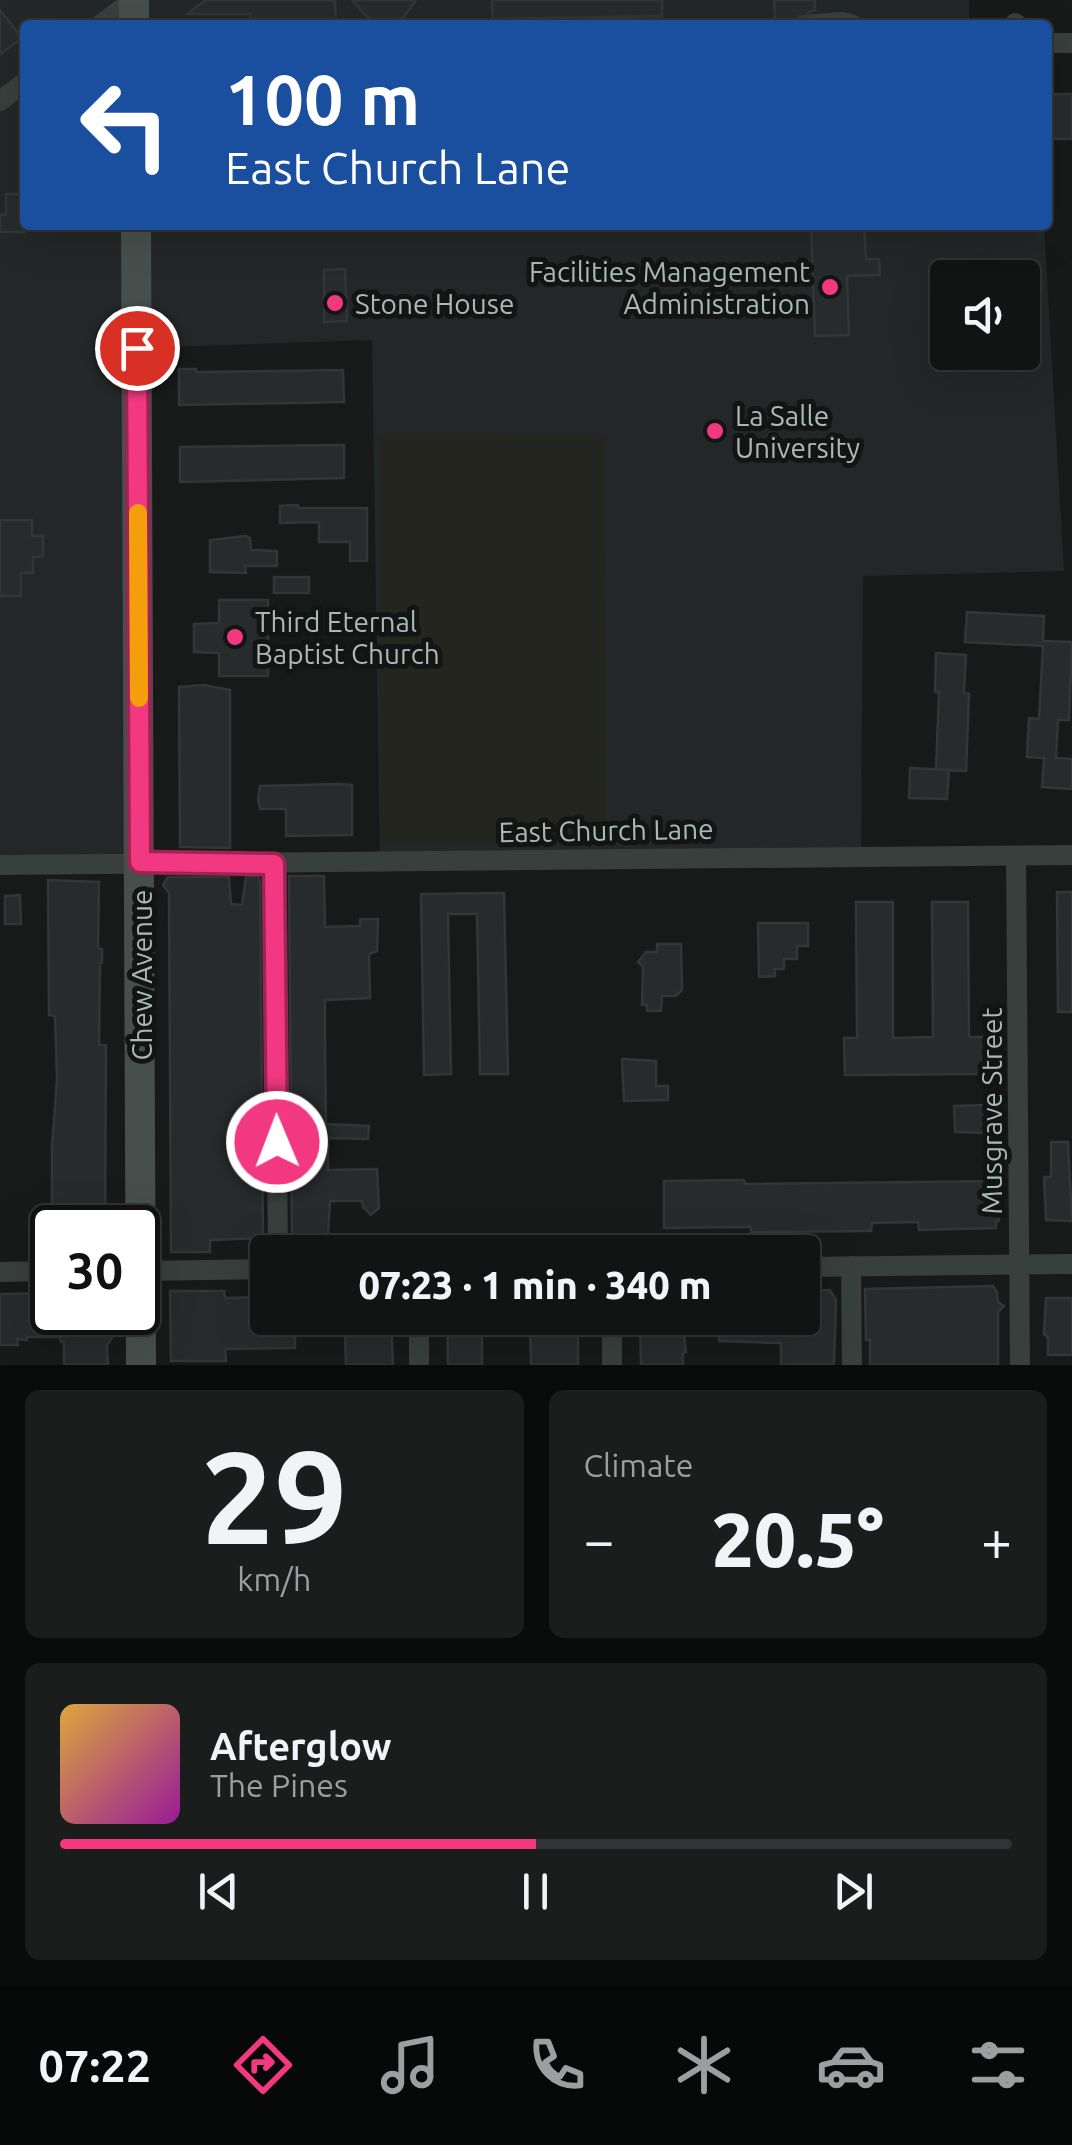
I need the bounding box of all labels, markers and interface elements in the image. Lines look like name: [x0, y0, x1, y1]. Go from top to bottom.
icon: left: [60, 60, 190, 190]
text: 100 m: [225, 60, 420, 138]
text: East Church Lane: [225, 142, 570, 193]
place label: Facilities Management Administration: [529, 256, 810, 319]
map controls: [930, 260, 1040, 370]
button: sound: [930, 260, 1040, 370]
marker: Facilities Management Administration: [819, 276, 841, 298]
place label: Stone House: [355, 288, 514, 319]
marker: Stone House: [324, 292, 346, 314]
pin: [95, 306, 180, 391]
icon: arrive: [110, 321, 165, 376]
place label: La Salle University: [735, 400, 860, 463]
marker: La Salle University: [704, 420, 726, 442]
place label: Third Eternal Baptist Church: [255, 606, 440, 669]
marker: Third Eternal Baptist Church: [224, 626, 246, 648]
street label: East Church Lane: [498, 813, 714, 847]
street label: Chew Avenue: [126, 889, 157, 1061]
street label: Musgrave Street: [976, 1007, 1007, 1215]
position arrow: [225, 1090, 329, 1194]
speed limit sign: 30: [30, 1205, 160, 1335]
text: 07:23 · 1 min · 340 m: [358, 1264, 712, 1306]
text: 29: [201, 1423, 348, 1569]
text: Climate: [584, 1447, 694, 1483]
text: 20.5°: [711, 1497, 884, 1581]
text: −: [584, 1509, 615, 1570]
text: +: [981, 1509, 1012, 1570]
text: km/h: [237, 1561, 311, 1597]
text: Afterglow: [210, 1725, 392, 1767]
text: The Pines: [210, 1767, 348, 1803]
icon: previous: [191, 1864, 246, 1919]
icon: pause: [508, 1864, 563, 1919]
icon: next: [826, 1864, 881, 1919]
icon: directions: [228, 2030, 298, 2100]
icon: music: [375, 2030, 445, 2100]
icon: phone: [522, 2030, 592, 2100]
icon: climate: [669, 2030, 739, 2100]
icon: car: [816, 2030, 886, 2100]
icon: filters: [963, 2030, 1033, 2100]
text: 07:22: [39, 2040, 151, 2091]

